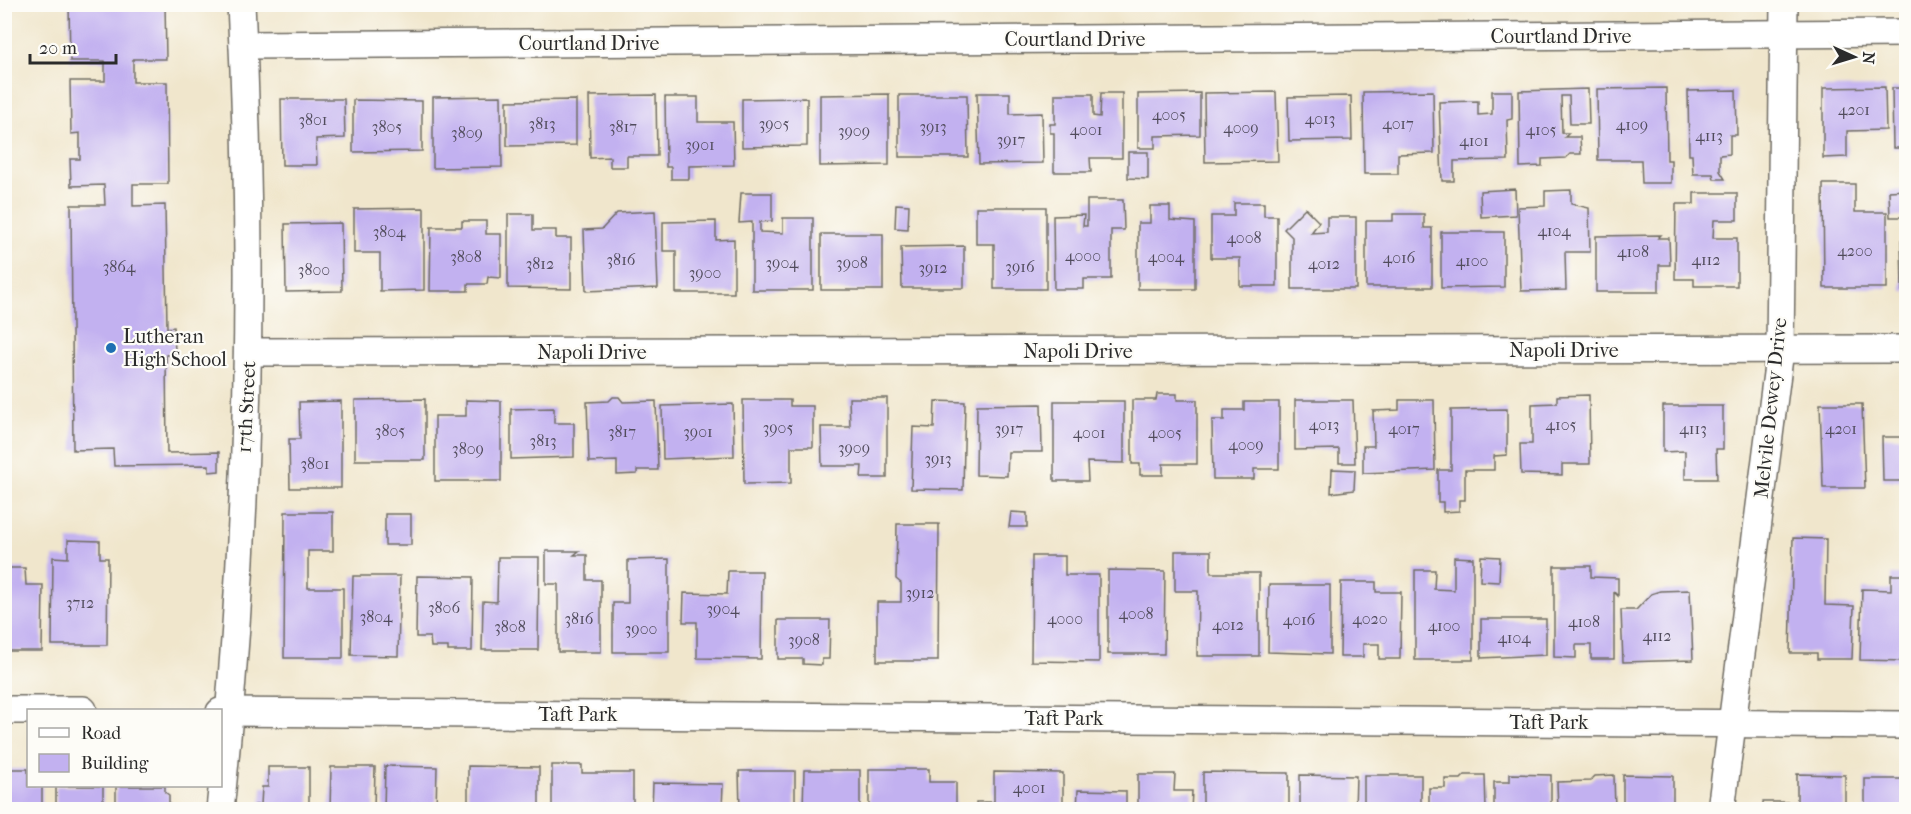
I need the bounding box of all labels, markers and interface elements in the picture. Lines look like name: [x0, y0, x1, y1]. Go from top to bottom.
street label: Courtland Drive: [1491, 25, 1632, 48]
scale bar: [30, 27, 116, 65]
north arrow: [1824, 27, 1884, 87]
street label: Courtland Drive: [1005, 28, 1146, 51]
street label: Courtland Drive: [519, 32, 660, 55]
text: 20 m: [39, 38, 77, 59]
text: N: [1859, 51, 1878, 66]
house number: 4201: [1838, 100, 1870, 119]
house number: 4005: [1152, 105, 1186, 124]
house number: 4013: [1305, 109, 1335, 128]
house number: 3801: [298, 110, 328, 129]
house number: 3813: [529, 114, 555, 133]
house number: 3905: [759, 114, 789, 133]
house number: 4017: [1382, 114, 1414, 133]
house number: 4109: [1616, 115, 1648, 134]
house number: 3805: [372, 117, 402, 136]
house number: 3817: [609, 117, 637, 136]
house number: 3913: [919, 117, 947, 136]
house number: 4009: [1223, 118, 1259, 137]
house number: 4001: [1070, 120, 1102, 139]
house number: 4105: [1526, 120, 1556, 139]
house number: 3909: [838, 121, 870, 140]
house number: 3809: [451, 123, 483, 142]
house number: 4113: [1695, 126, 1723, 145]
house number: 3917: [997, 130, 1025, 149]
house number: 4101: [1459, 131, 1489, 150]
house number: 3901: [685, 135, 715, 154]
house number: 4104: [1537, 221, 1571, 240]
house number: 3804: [373, 222, 406, 241]
house number: 4008: [1226, 228, 1262, 247]
house number: 4200: [1837, 241, 1873, 260]
house number: 4108: [1617, 242, 1649, 261]
house number: 4000: [1065, 246, 1101, 265]
house number: 3808: [450, 247, 482, 266]
house number: 4004: [1148, 247, 1185, 266]
house number: 4016: [1383, 248, 1416, 267]
house number: 3816: [607, 250, 636, 269]
house number: 4112: [1691, 250, 1721, 269]
house number: 4100: [1456, 251, 1488, 270]
house number: 3904: [765, 253, 799, 272]
house number: 3908: [836, 253, 868, 272]
house number: 3812: [526, 254, 554, 273]
house number: 4012: [1308, 254, 1340, 273]
house number: 3864: [103, 257, 136, 276]
house number: 3916: [1005, 257, 1035, 276]
house number: 3912: [919, 258, 947, 277]
house number: 3800: [298, 260, 330, 279]
house number: 3900: [689, 263, 721, 282]
street label: Melvile Dewey Drive: [1750, 316, 1791, 500]
place label: Lutheran High School: [123, 325, 227, 371]
street label: Napoli Drive: [1509, 339, 1619, 362]
street label: Napoli Drive: [1023, 340, 1133, 363]
marker: Lutheran High School: [104, 341, 118, 355]
street label: Napoli Drive: [537, 341, 647, 364]
street label: 17th Street: [233, 360, 260, 454]
house number: 4013: [1309, 415, 1339, 434]
house number: 4105: [1546, 415, 1576, 434]
house number: 3905: [763, 418, 793, 437]
house number: 3917: [995, 419, 1023, 438]
house number: 4017: [1388, 419, 1420, 438]
house number: 4113: [1679, 419, 1707, 438]
house number: 4201: [1825, 419, 1857, 438]
house number: 3805: [375, 421, 405, 440]
house number: 3817: [608, 422, 636, 441]
house number: 3901: [683, 422, 713, 441]
house number: 4001: [1073, 423, 1105, 442]
house number: 4005: [1148, 423, 1182, 442]
house number: 3813: [530, 431, 556, 450]
house number: 4009: [1228, 435, 1264, 454]
house number: 3909: [838, 438, 870, 457]
house number: 3809: [452, 439, 484, 458]
house number: 3913: [924, 449, 952, 468]
house number: 3801: [300, 454, 330, 473]
house number: 3912: [906, 583, 934, 602]
house number: 3712: [66, 593, 94, 612]
house number: 3806: [428, 598, 460, 617]
house number: 3904: [706, 599, 740, 618]
house number: 4008: [1118, 604, 1154, 623]
house number: 3804: [360, 607, 393, 626]
house number: 3816: [565, 609, 594, 628]
house number: 4000: [1047, 609, 1083, 628]
house number: 4020: [1352, 609, 1388, 628]
house number: 4016: [1283, 610, 1316, 629]
house number: 4108: [1568, 612, 1600, 631]
house number: 4012: [1212, 615, 1244, 634]
house number: 4100: [1428, 616, 1460, 635]
house number: 3808: [494, 617, 526, 636]
house number: 3900: [625, 619, 657, 638]
house number: 4112: [1642, 626, 1672, 645]
house number: 4104: [1497, 628, 1531, 647]
house number: 3908: [788, 630, 820, 649]
street label: Taft Park: [539, 703, 618, 726]
street label: Taft Park: [1025, 707, 1104, 730]
legend: [27, 709, 222, 787]
street label: Taft Park: [1510, 711, 1589, 734]
text: Road: [81, 723, 121, 744]
text: Building: [81, 753, 149, 774]
house number: 4001: [1013, 778, 1045, 797]

